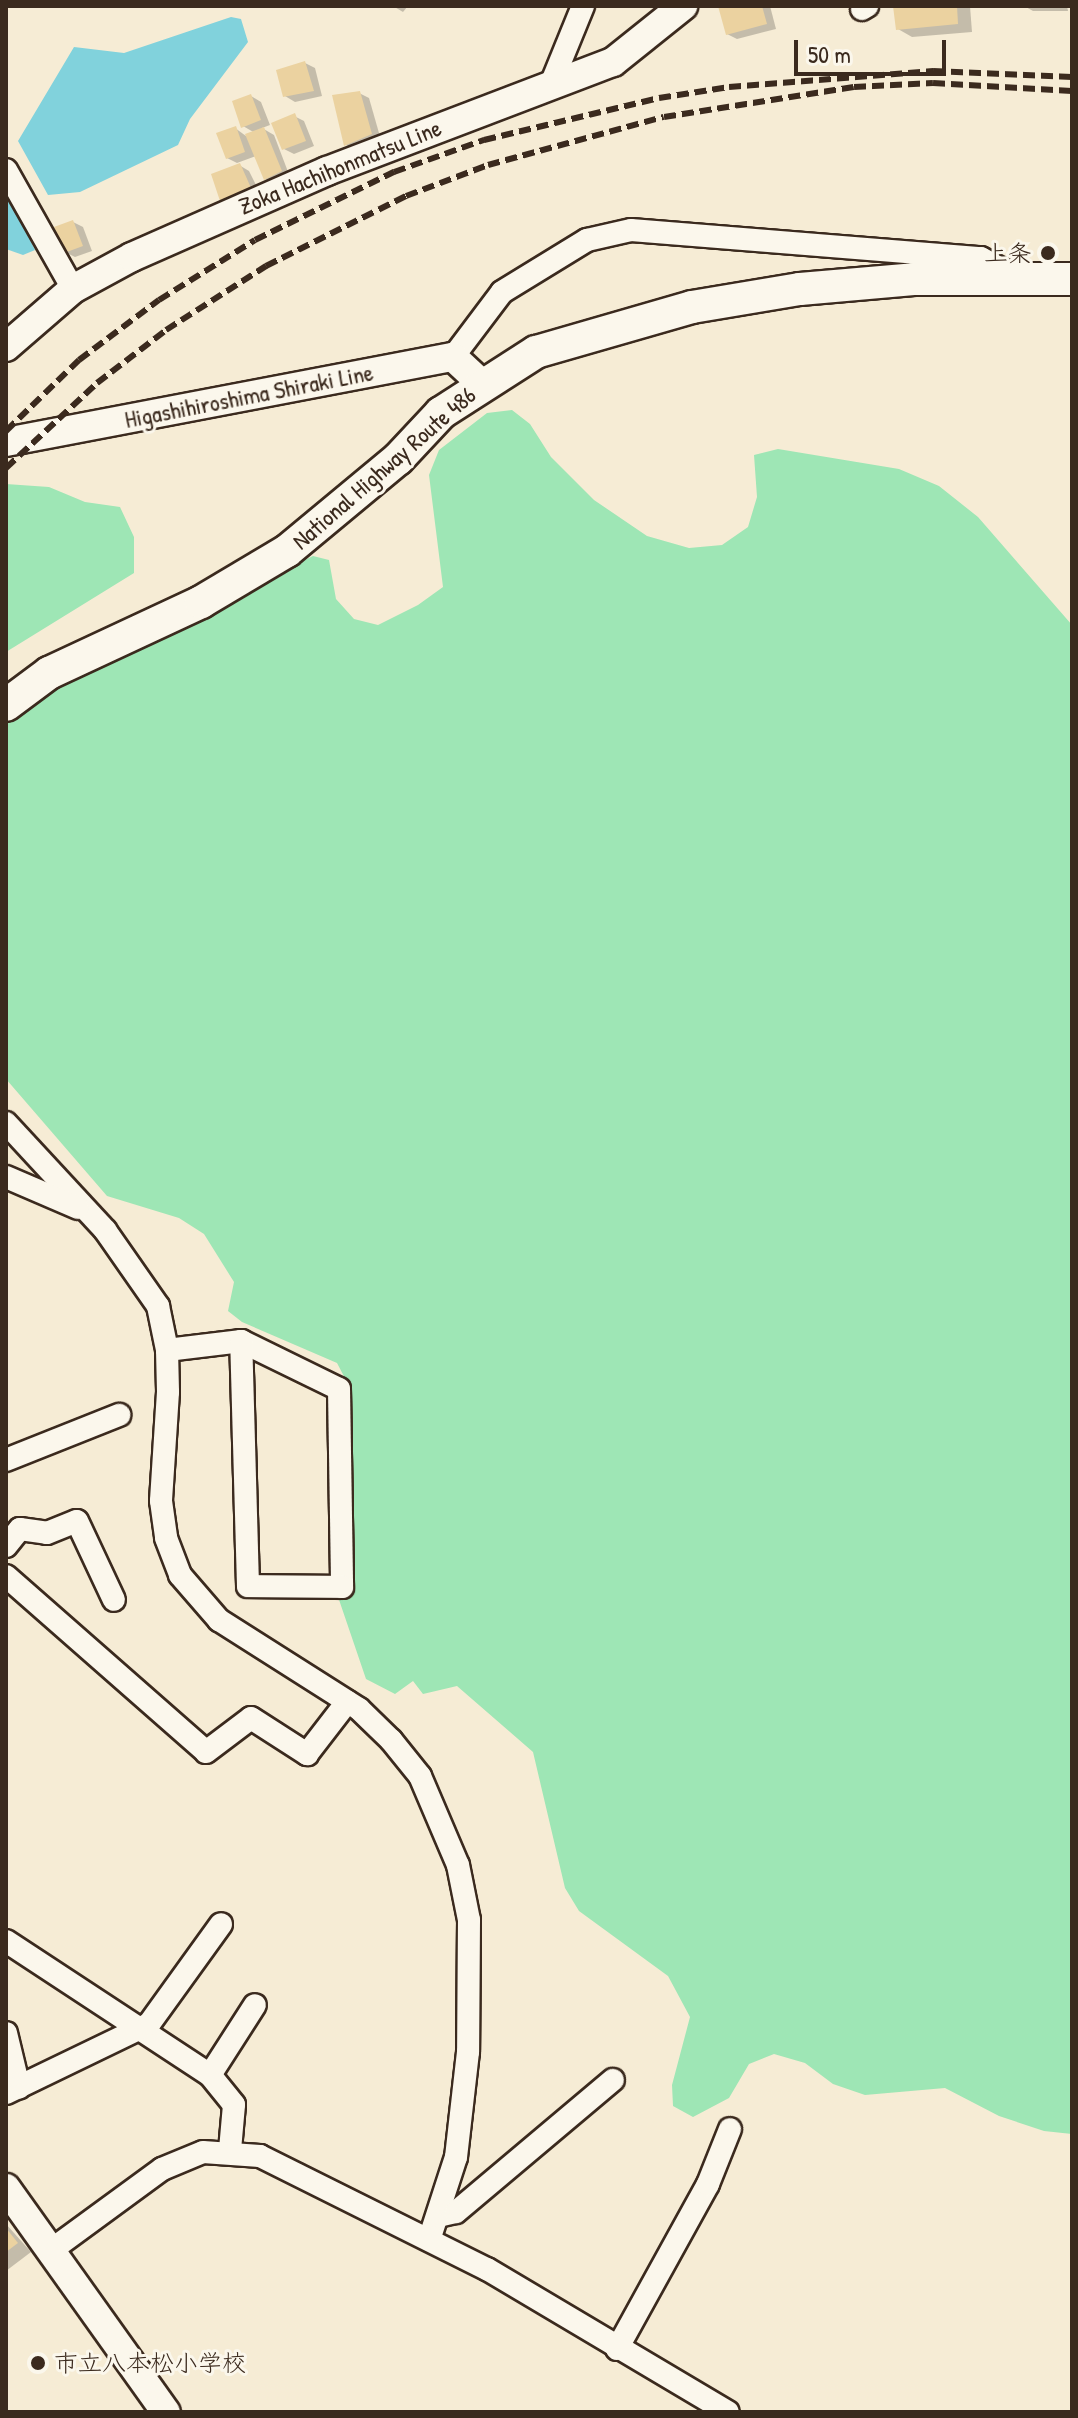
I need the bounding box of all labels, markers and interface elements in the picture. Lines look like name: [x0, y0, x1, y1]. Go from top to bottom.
scale bar: [798, 24, 950, 74]
text: 50 m: [808, 38, 851, 70]
street label: Zoka Hachihonmatsu Line: [235, 113, 445, 221]
place label: 上条: [984, 239, 1032, 267]
marker: 上条: [1039, 244, 1057, 262]
street label: Higashihiroshima Shiraki Line: [122, 358, 376, 434]
street label: National Highway Route 486: [286, 380, 482, 556]
place label: 市立八本松小学校: [54, 2349, 246, 2377]
marker: 市立八本松小学校: [29, 2354, 47, 2372]

